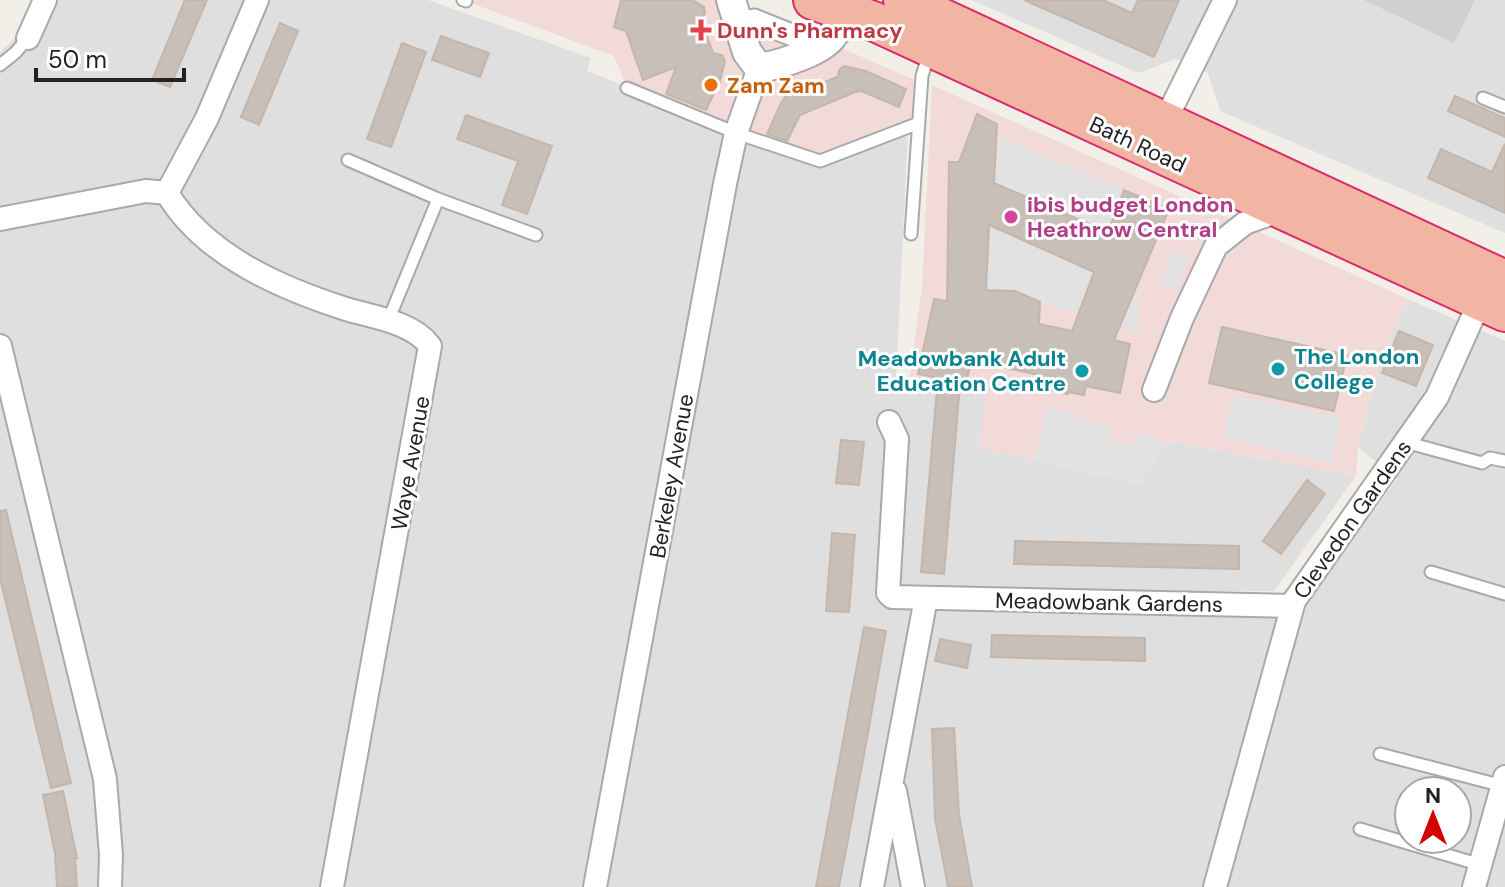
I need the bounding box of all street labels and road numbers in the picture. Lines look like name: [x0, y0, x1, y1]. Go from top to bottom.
street label: Bath Road: [1085, 109, 1191, 179]
street label: Berkeley Avenue: [643, 392, 700, 561]
street label: Waye Avenue: [384, 394, 437, 533]
street label: Clevedon Gardens: [1287, 434, 1418, 605]
street label: Meadowbank Gardens: [995, 586, 1223, 619]

